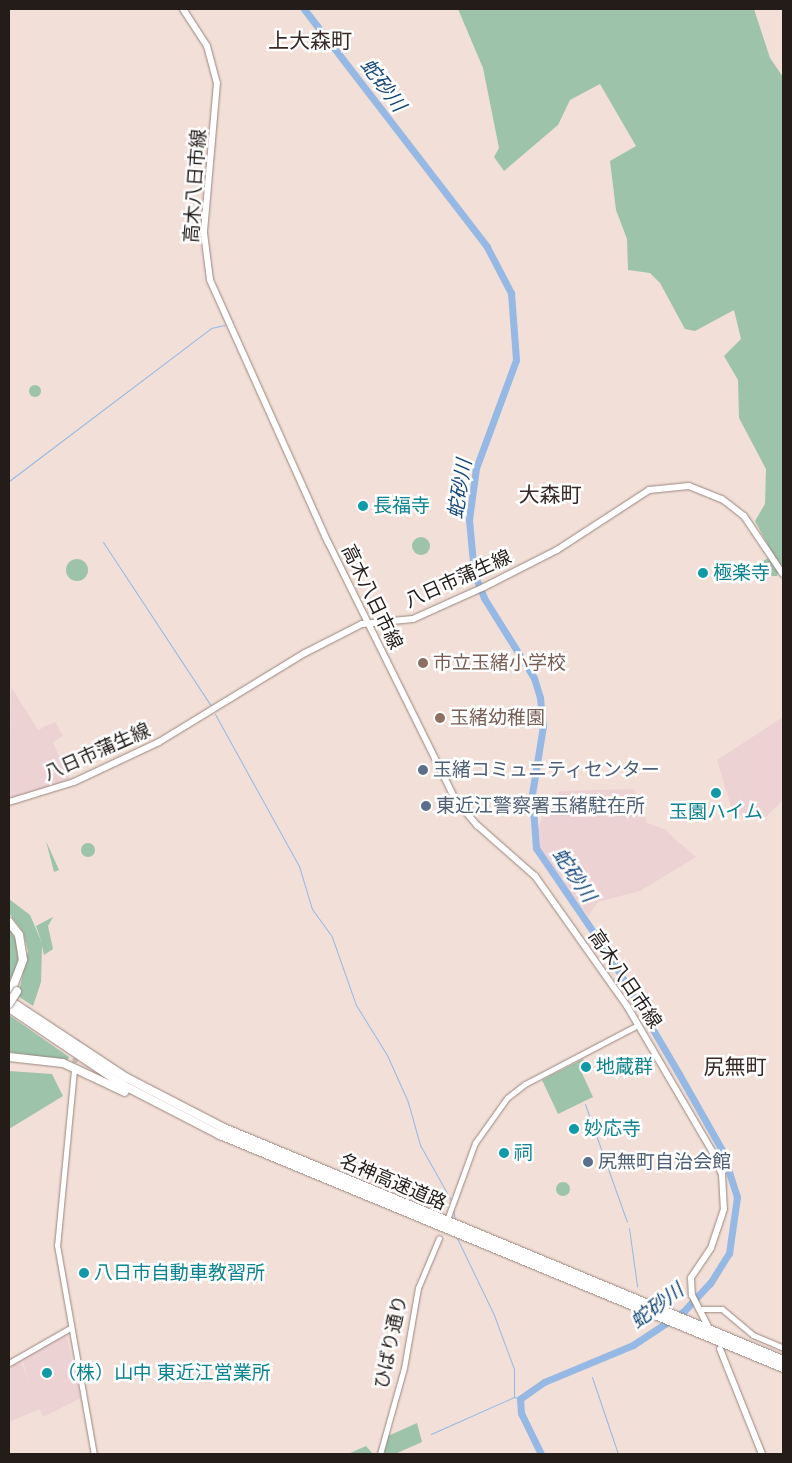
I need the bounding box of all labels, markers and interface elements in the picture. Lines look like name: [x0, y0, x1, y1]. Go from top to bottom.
district label: 上大森町: [268, 28, 352, 54]
water label: 蛇砂川: [355, 54, 411, 116]
street label: 高木八日市線: [180, 128, 210, 244]
water label: 蛇砂川: [443, 457, 477, 521]
district label: 大森町: [519, 482, 581, 508]
place label: 長福寺: [373, 495, 430, 517]
marker: 長福寺: [357, 500, 369, 512]
street label: 高木八日市線: [337, 541, 407, 653]
street label: 八日市蒲生線: [401, 545, 515, 613]
place label: 極楽寺: [713, 562, 770, 584]
marker: 極楽寺: [697, 567, 709, 579]
place label: 市立玉緒小学校: [433, 652, 566, 674]
marker: 市立玉緒小学校: [417, 657, 429, 669]
place label: 玉緒幼稚園: [450, 707, 545, 729]
marker: 玉緒幼稚園: [434, 712, 446, 724]
street label: 八日市蒲生線: [40, 718, 154, 786]
place label: 玉緒コミュニティセンター: [433, 759, 661, 781]
marker: 玉緒コミュニティセンター: [417, 764, 429, 776]
marker: 玉園ハイム: [710, 787, 722, 799]
place label: 東近江警察署玉緒駐在所: [436, 795, 645, 817]
marker: 東近江警察署玉緒駐在所: [420, 800, 432, 812]
place label: 玉園ハイム: [669, 801, 763, 823]
water label: 蛇砂川: [547, 843, 601, 907]
street label: 高木八日市線: [584, 925, 666, 1033]
district label: 尻無町: [704, 1054, 766, 1080]
place label: 地蔵群: [596, 1056, 653, 1078]
marker: 地蔵群: [580, 1061, 592, 1073]
place label: 妙応寺: [584, 1118, 641, 1140]
marker: 妙応寺: [568, 1123, 580, 1135]
place label: 祠: [514, 1142, 533, 1164]
marker: 祠: [498, 1147, 510, 1159]
street label: 名神高速道路: [336, 1149, 450, 1215]
place label: 尻無町自治会館: [598, 1151, 731, 1173]
marker: 尻無町自治会館: [582, 1156, 594, 1168]
place label: 八日市自動車教習所: [94, 1262, 265, 1284]
marker: 八日市自動車教習所: [78, 1267, 90, 1279]
water label: 蛇砂川: [626, 1278, 688, 1334]
street label: ひばり通り: [370, 1293, 412, 1391]
place label: （株）山中 東近江営業所: [57, 1362, 271, 1384]
marker: （株）山中 東近江営業所: [41, 1367, 53, 1379]

